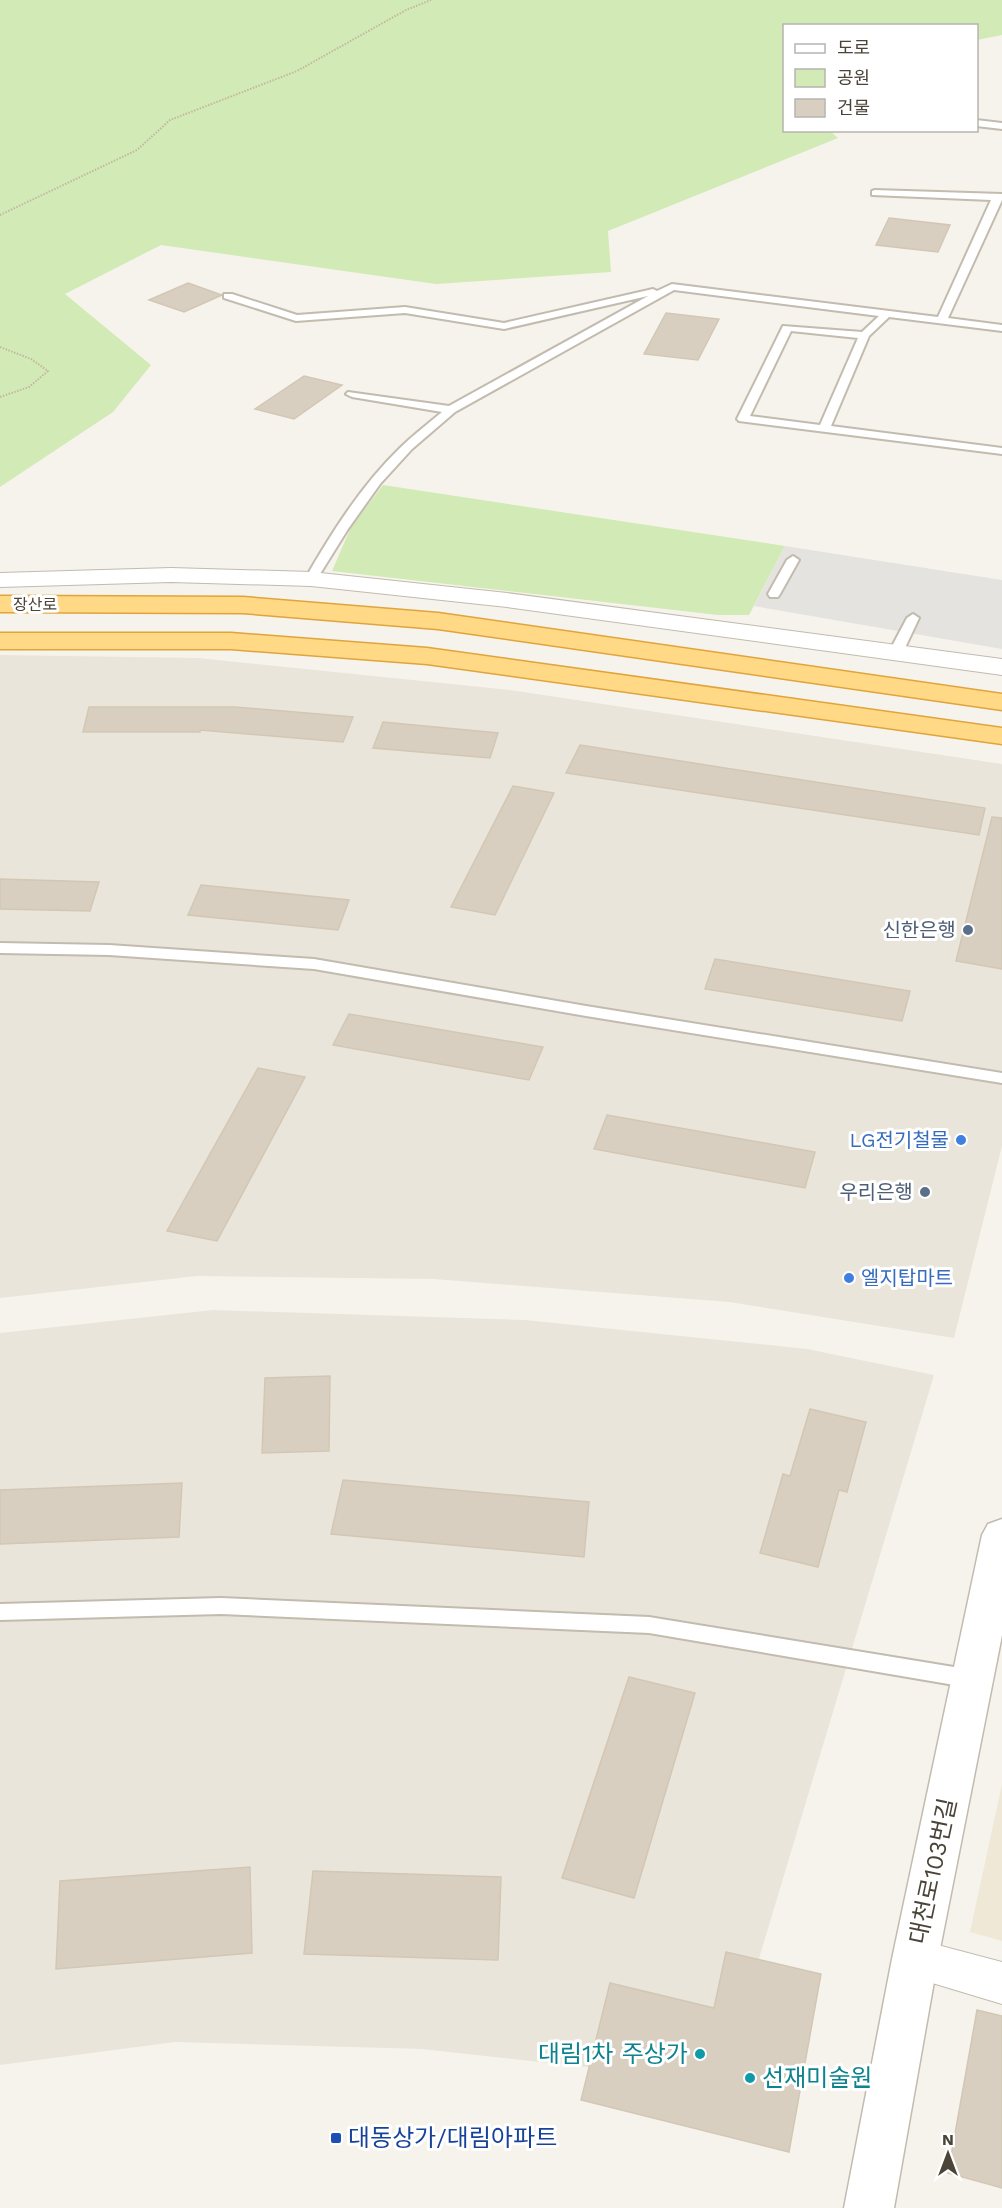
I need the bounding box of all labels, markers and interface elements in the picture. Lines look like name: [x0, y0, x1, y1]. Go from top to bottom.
legend: [783, 24, 978, 132]
text: 도로: [837, 37, 870, 58]
text: 공원: [837, 67, 870, 88]
text: 건물: [837, 97, 870, 118]
street label: 장산로: [13, 595, 57, 614]
place label: 신한은행: [882, 918, 956, 942]
marker: 신한은행: [961, 923, 975, 937]
place label: LG전기철물: [849, 1128, 949, 1152]
marker: LG전기철물: [954, 1133, 968, 1147]
place label: 우리은행: [839, 1180, 913, 1204]
marker: 우리은행: [918, 1185, 932, 1199]
place label: 엘지탑마트: [861, 1266, 953, 1290]
marker: 엘지탑마트: [842, 1271, 856, 1285]
street label: 대천로103번길: [904, 1796, 962, 1946]
place label: 대림1차 주상가: [538, 2040, 688, 2068]
marker: 대림1차 주상가: [693, 2047, 707, 2061]
place label: 선재미술원: [762, 2064, 872, 2092]
marker: 선재미술원: [743, 2071, 757, 2085]
place label: 대동상가/대림아파트: [348, 2124, 557, 2152]
north arrow: [918, 2124, 978, 2184]
text: N: [942, 2130, 954, 2149]
marker: 대동상가/대림아파트: [329, 2131, 343, 2145]

